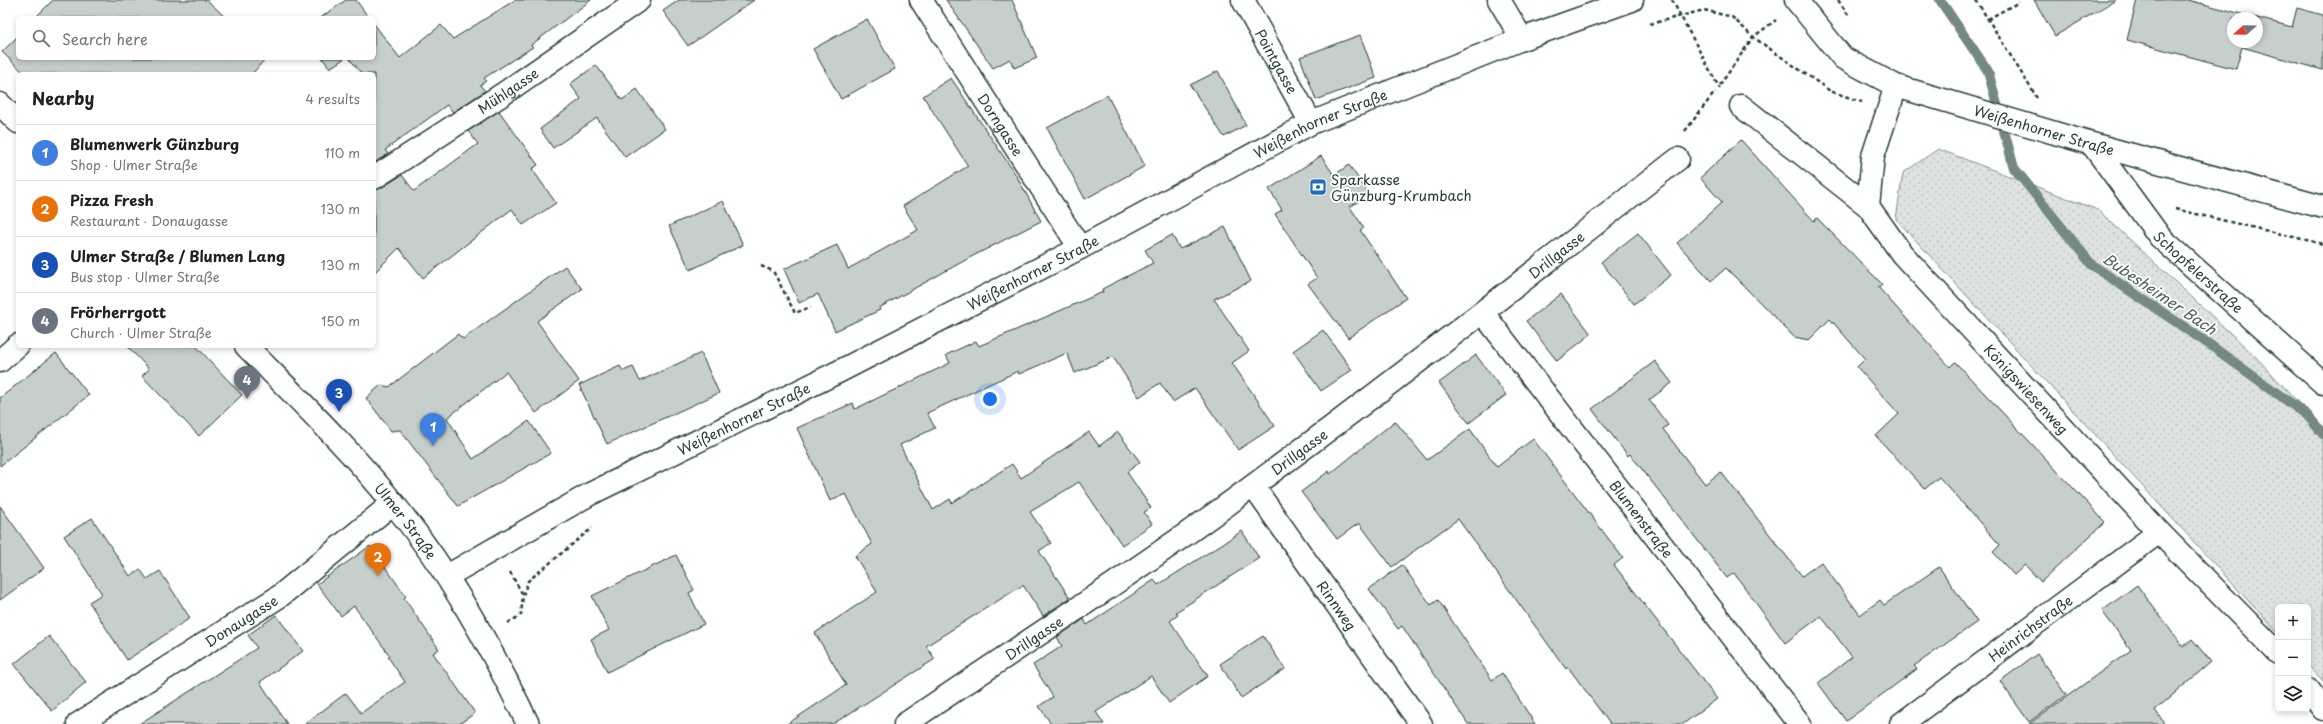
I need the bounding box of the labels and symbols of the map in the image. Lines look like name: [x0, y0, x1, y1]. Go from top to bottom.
north arrow: [2227, 12, 2263, 48]
street label: Pointgasse: [1250, 25, 1303, 97]
street label: Mühlgasse: [473, 62, 543, 118]
street label: Weißenhorner Straße: [1249, 83, 1390, 163]
street label: Dorngasse: [973, 89, 1029, 160]
street label: Weißenhorner Straße: [1971, 99, 2117, 160]
place label: Sparkasse Günzburg-Krumbach: [1331, 169, 1472, 206]
bank icon: Sparkasse Günzburg-Krumbach: [1308, 177, 1328, 197]
street label: Drillgasse: [1524, 226, 1589, 283]
street label: Schopfelerstraße: [2148, 226, 2248, 318]
street label: Weißenhorner Straße: [963, 229, 1102, 315]
water label: Bubesheimer Bach: [2099, 246, 2222, 340]
street label: Königswiesenweg: [1979, 339, 2074, 439]
pin: 4: [234, 366, 260, 399]
street label: Weißenhorner Straße: [674, 377, 813, 460]
pin: 3: [326, 379, 352, 412]
your location: [980, 389, 1000, 409]
pin: 1: [420, 413, 446, 446]
street label: Drillgasse: [1266, 424, 1332, 480]
street label: Blumenstraße: [1605, 476, 1679, 562]
street label: Ulmer Straße: [370, 478, 442, 563]
pin: 2: [365, 543, 391, 576]
street label: Rinnweg: [1312, 576, 1362, 634]
street label: Heinrichstraße: [1984, 589, 2077, 666]
street label: Donaugasse: [200, 590, 282, 652]
street label: Drillgasse: [1001, 611, 1067, 665]

